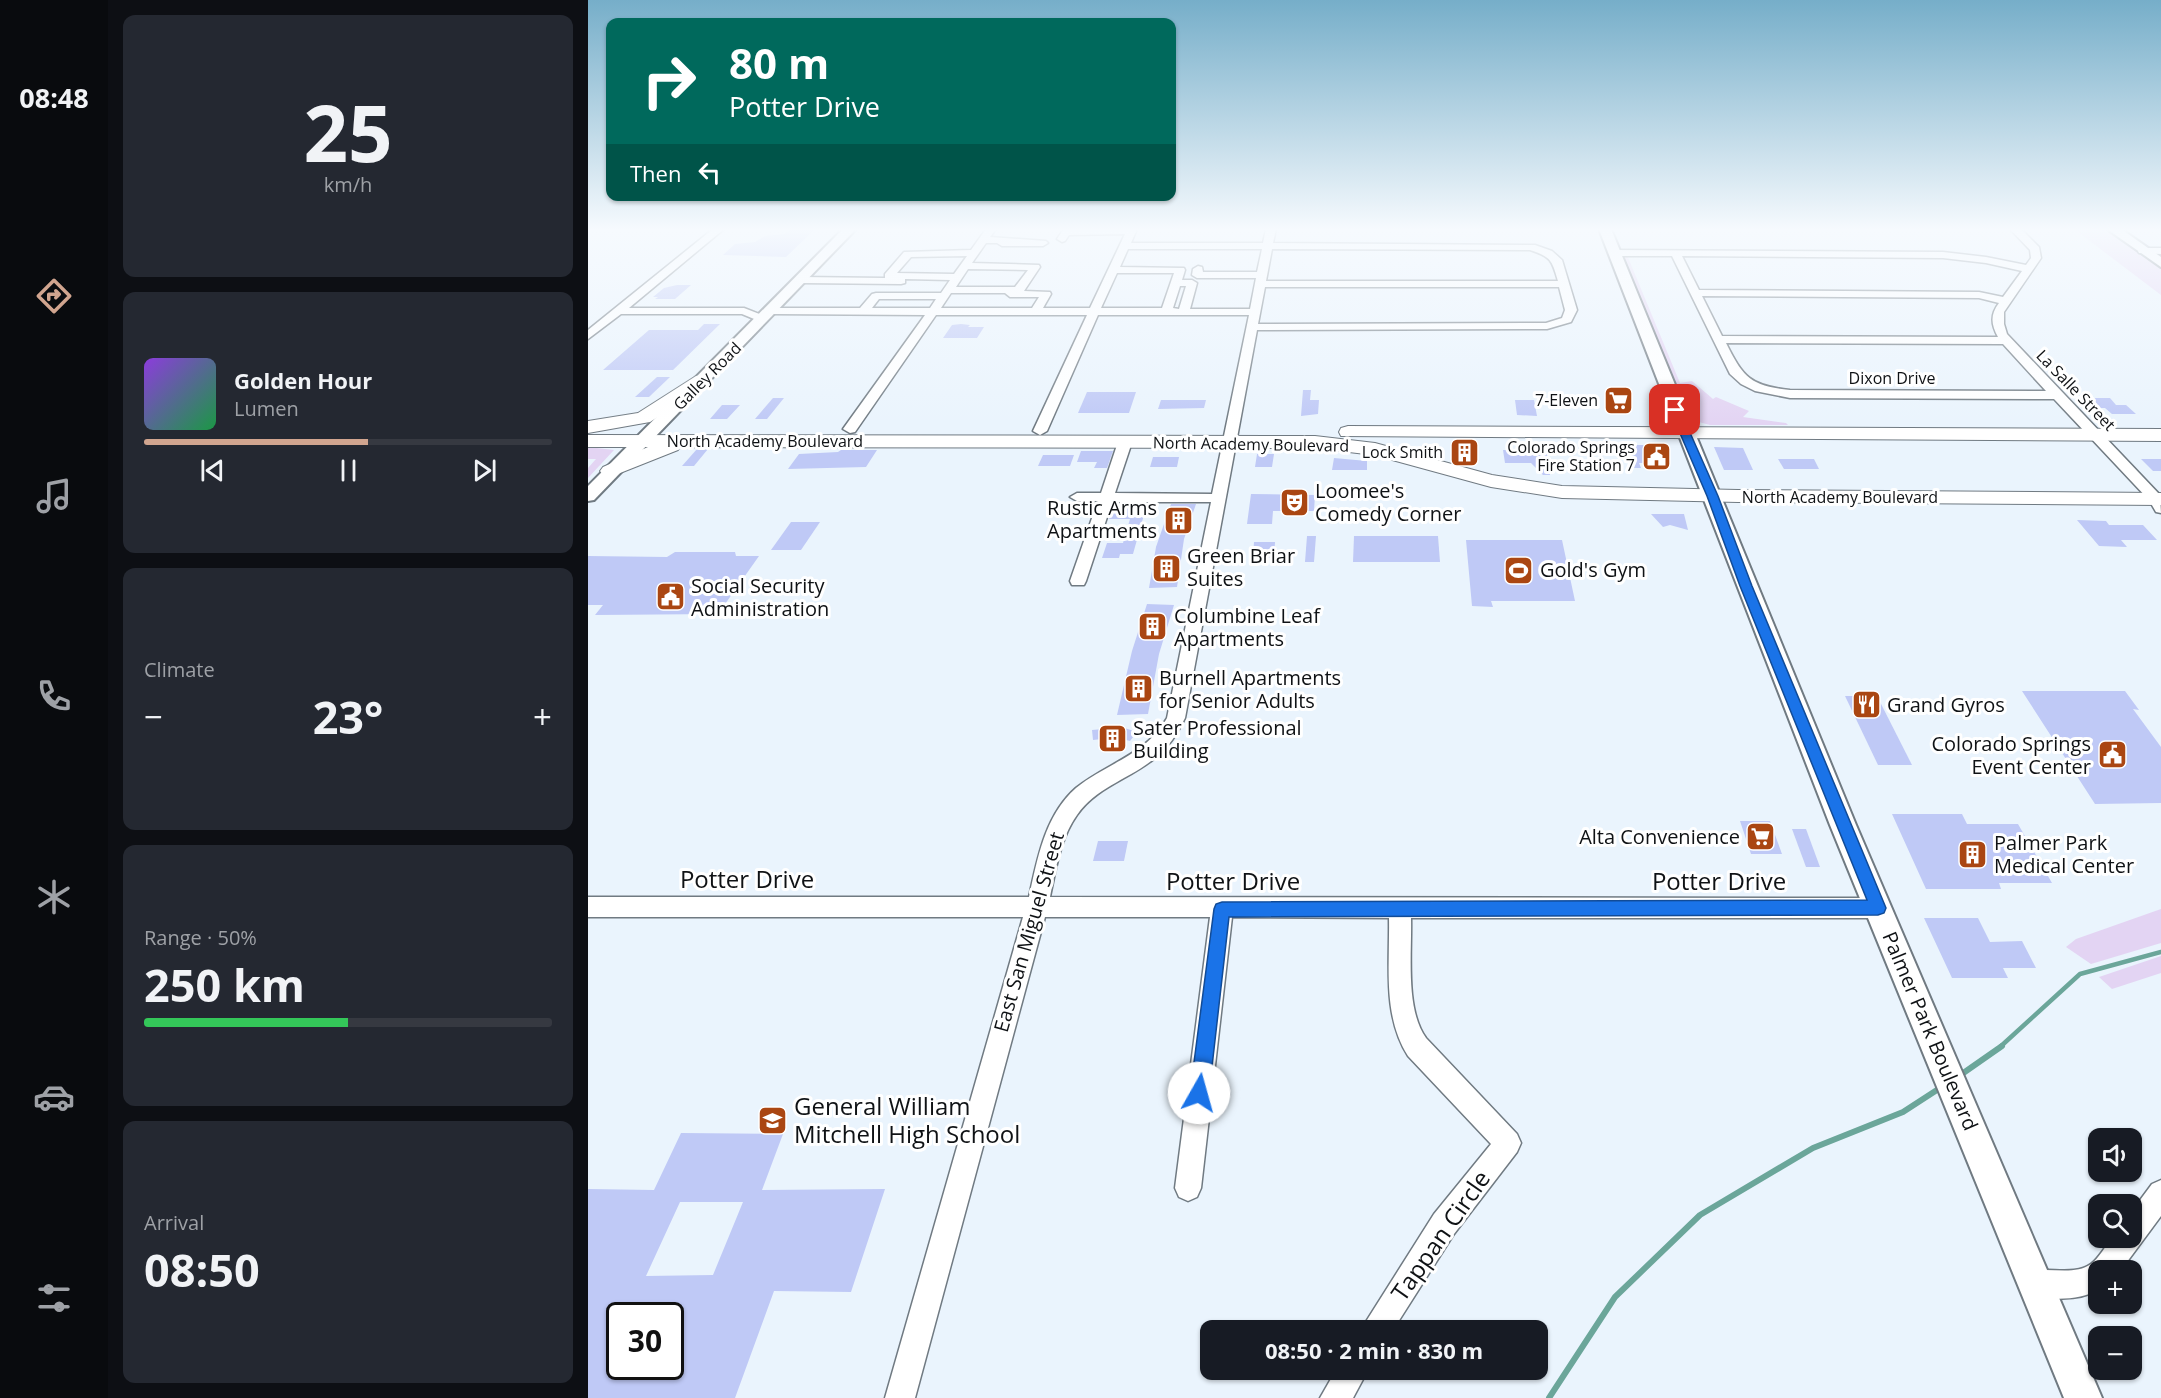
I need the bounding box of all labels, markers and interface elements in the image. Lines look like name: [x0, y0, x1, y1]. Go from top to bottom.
text: 80 m: [729, 34, 829, 91]
icon: right: [630, 42, 708, 120]
text: 08:48: [19, 79, 89, 116]
text: 25: [303, 79, 393, 185]
text: Potter Drive: [729, 88, 880, 125]
icon: left: [693, 156, 726, 189]
text: Then: [630, 158, 681, 188]
text: km/h: [324, 171, 372, 198]
icon: directions: [33, 275, 75, 317]
street label: Galley Road: [668, 337, 746, 415]
street label: La Salle Street: [2032, 345, 2121, 436]
text: Golden Hour: [234, 365, 372, 395]
street label: Dixon Drive: [1849, 367, 1935, 389]
supermarket icon: 7-Eleven: [1603, 384, 1635, 416]
pin: [1649, 384, 1700, 435]
place label: 7-Eleven: [1535, 389, 1598, 411]
icon: arrive: [1658, 393, 1691, 426]
text: Lumen: [234, 395, 299, 422]
street label: North Academy Boulevard: [667, 430, 863, 452]
street label: North Academy Boulevard: [1153, 431, 1349, 457]
building icon: Lock Smith: [1448, 436, 1480, 468]
place label: Colorado Springs Fire Station 7: [1507, 436, 1635, 476]
public building icon: Colorado Springs Fire Station 7: [1640, 440, 1672, 472]
place label: Lock Smith: [1362, 441, 1443, 463]
icon: previous: [196, 454, 229, 487]
icon: pause: [332, 454, 365, 487]
icon: next: [468, 454, 501, 487]
icon: music: [33, 475, 75, 517]
place label: Loomee's Comedy Corner: [1315, 477, 1461, 527]
street label: North Academy Boulevard: [1742, 486, 1938, 508]
theatre icon: Loomee's Comedy Corner: [1278, 487, 1310, 519]
place label: Rustic Arms Apartments: [1047, 494, 1157, 544]
building icon: Rustic Arms Apartments: [1162, 504, 1194, 536]
place label: Green Briar Suites: [1187, 542, 1295, 592]
building icon: Green Briar Suites: [1150, 552, 1182, 584]
sports icon: Gold's Gym: [1503, 554, 1535, 586]
place label: Gold's Gym: [1540, 556, 1646, 583]
place label: Social Security Administration: [691, 572, 829, 622]
public building icon: Social Security Administration: [654, 581, 686, 613]
place label: Columbine Leaf Apartments: [1174, 602, 1321, 652]
building icon: Columbine Leaf Apartments: [1137, 611, 1169, 643]
text: Climate: [144, 656, 215, 683]
place label: Burnell Apartments for Senior Adults: [1159, 664, 1341, 714]
building icon: Burnell Apartments for Senior Adults: [1122, 673, 1154, 705]
icon: phone: [33, 675, 75, 717]
text: 23°: [313, 686, 383, 747]
restaurant icon: Grand Gyros: [1850, 689, 1882, 721]
place label: Grand Gyros: [1887, 691, 2005, 718]
text: −: [144, 694, 163, 739]
text: +: [533, 694, 552, 739]
place label: Sater Professional Building: [1133, 714, 1302, 764]
building icon: Sater Professional Building: [1096, 723, 1128, 755]
place label: Colorado Springs Event Center: [1931, 730, 2091, 780]
public building icon: Colorado Springs Event Center: [2096, 739, 2128, 771]
supermarket icon: Alta Convenience: [1745, 821, 1777, 853]
place label: Alta Convenience: [1579, 823, 1740, 850]
street label: East San Miguel Street: [987, 829, 1070, 1035]
place label: Palmer Park Medical Center: [1994, 829, 2134, 879]
building icon: Palmer Park Medical Center: [1957, 838, 1989, 870]
street label: Potter Drive: [680, 862, 814, 895]
street label: Potter Drive: [1166, 864, 1300, 897]
street label: Potter Drive: [1652, 864, 1786, 897]
icon: climate: [33, 876, 75, 918]
text: Range · 50%: [144, 924, 257, 951]
street label: Palmer Park Boulevard: [1876, 927, 1985, 1134]
text: 250 km: [144, 954, 305, 1015]
position arrow: [1167, 1061, 1231, 1125]
icon: car: [33, 1076, 75, 1118]
place label: General William Mitchell High School: [794, 1089, 1020, 1150]
school or university icon: General William Mitchell High School: [757, 1105, 789, 1137]
map controls: [2088, 1128, 2142, 1380]
button: sound: [2088, 1128, 2142, 1182]
street label: Tappan Circle: [1383, 1163, 1497, 1307]
button: search: [2088, 1194, 2142, 1248]
text: Arrival: [144, 1209, 204, 1236]
text: 08:50: [144, 1239, 260, 1300]
button: +: [2088, 1260, 2142, 1314]
icon: filters: [33, 1277, 75, 1319]
speed limit sign: 30: [606, 1302, 684, 1380]
button: −: [2088, 1326, 2142, 1380]
text: 08:50 · 2 min · 830 m: [1265, 1335, 1483, 1365]

